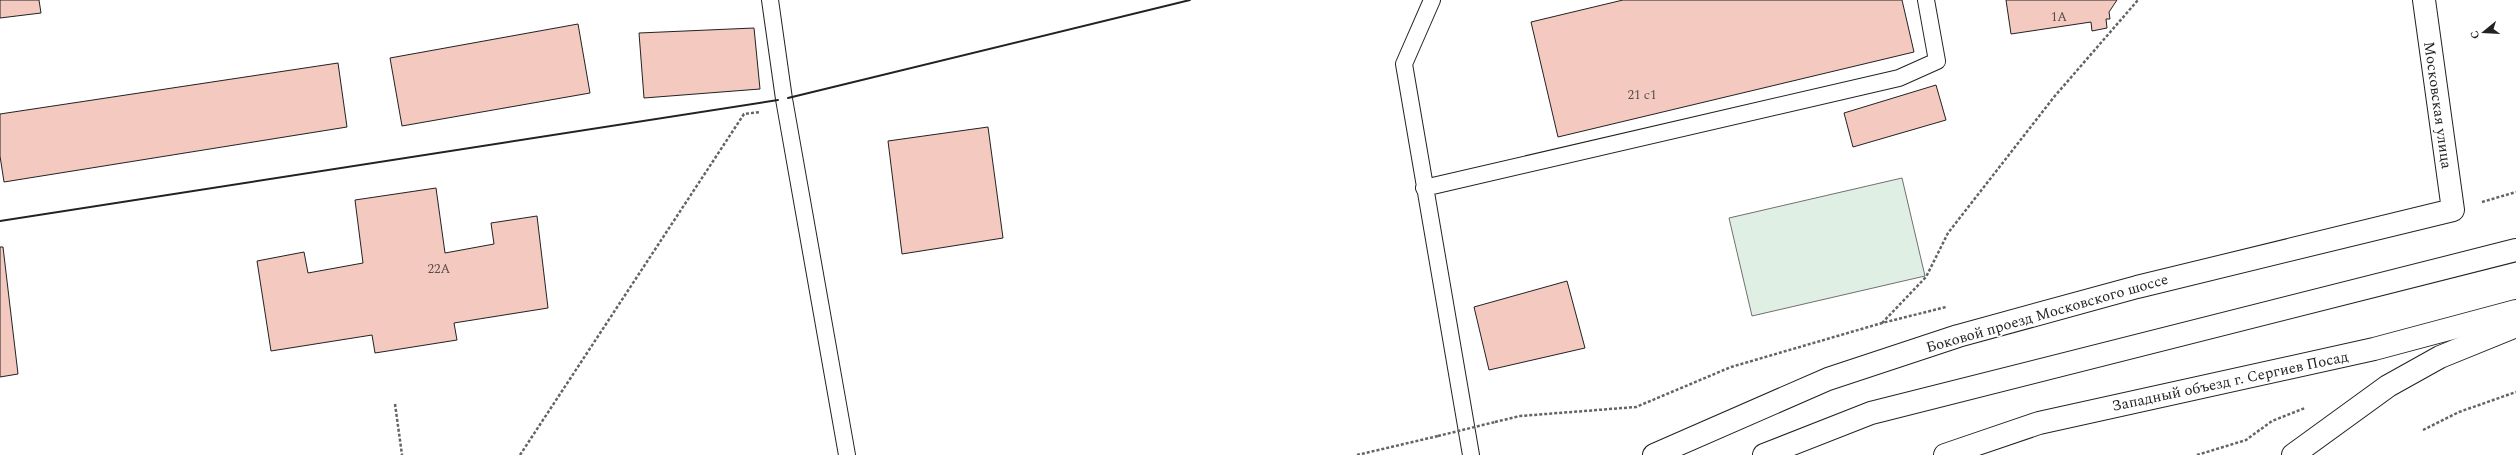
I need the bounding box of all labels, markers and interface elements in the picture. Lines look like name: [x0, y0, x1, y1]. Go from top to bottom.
house number: 1А: [2051, 7, 2067, 27]
north arrow: [2464, 12, 2504, 52]
text: С: [2466, 28, 2484, 41]
street label: Московская улица: [2417, 40, 2458, 171]
house number: 21 с1: [1628, 85, 1656, 105]
house number: 22А: [428, 259, 451, 279]
street label: Боковой проезд Московского шоссе: [1923, 268, 2171, 359]
street label: Западный объезд г. Сергиев Посад: [2110, 345, 2351, 418]

